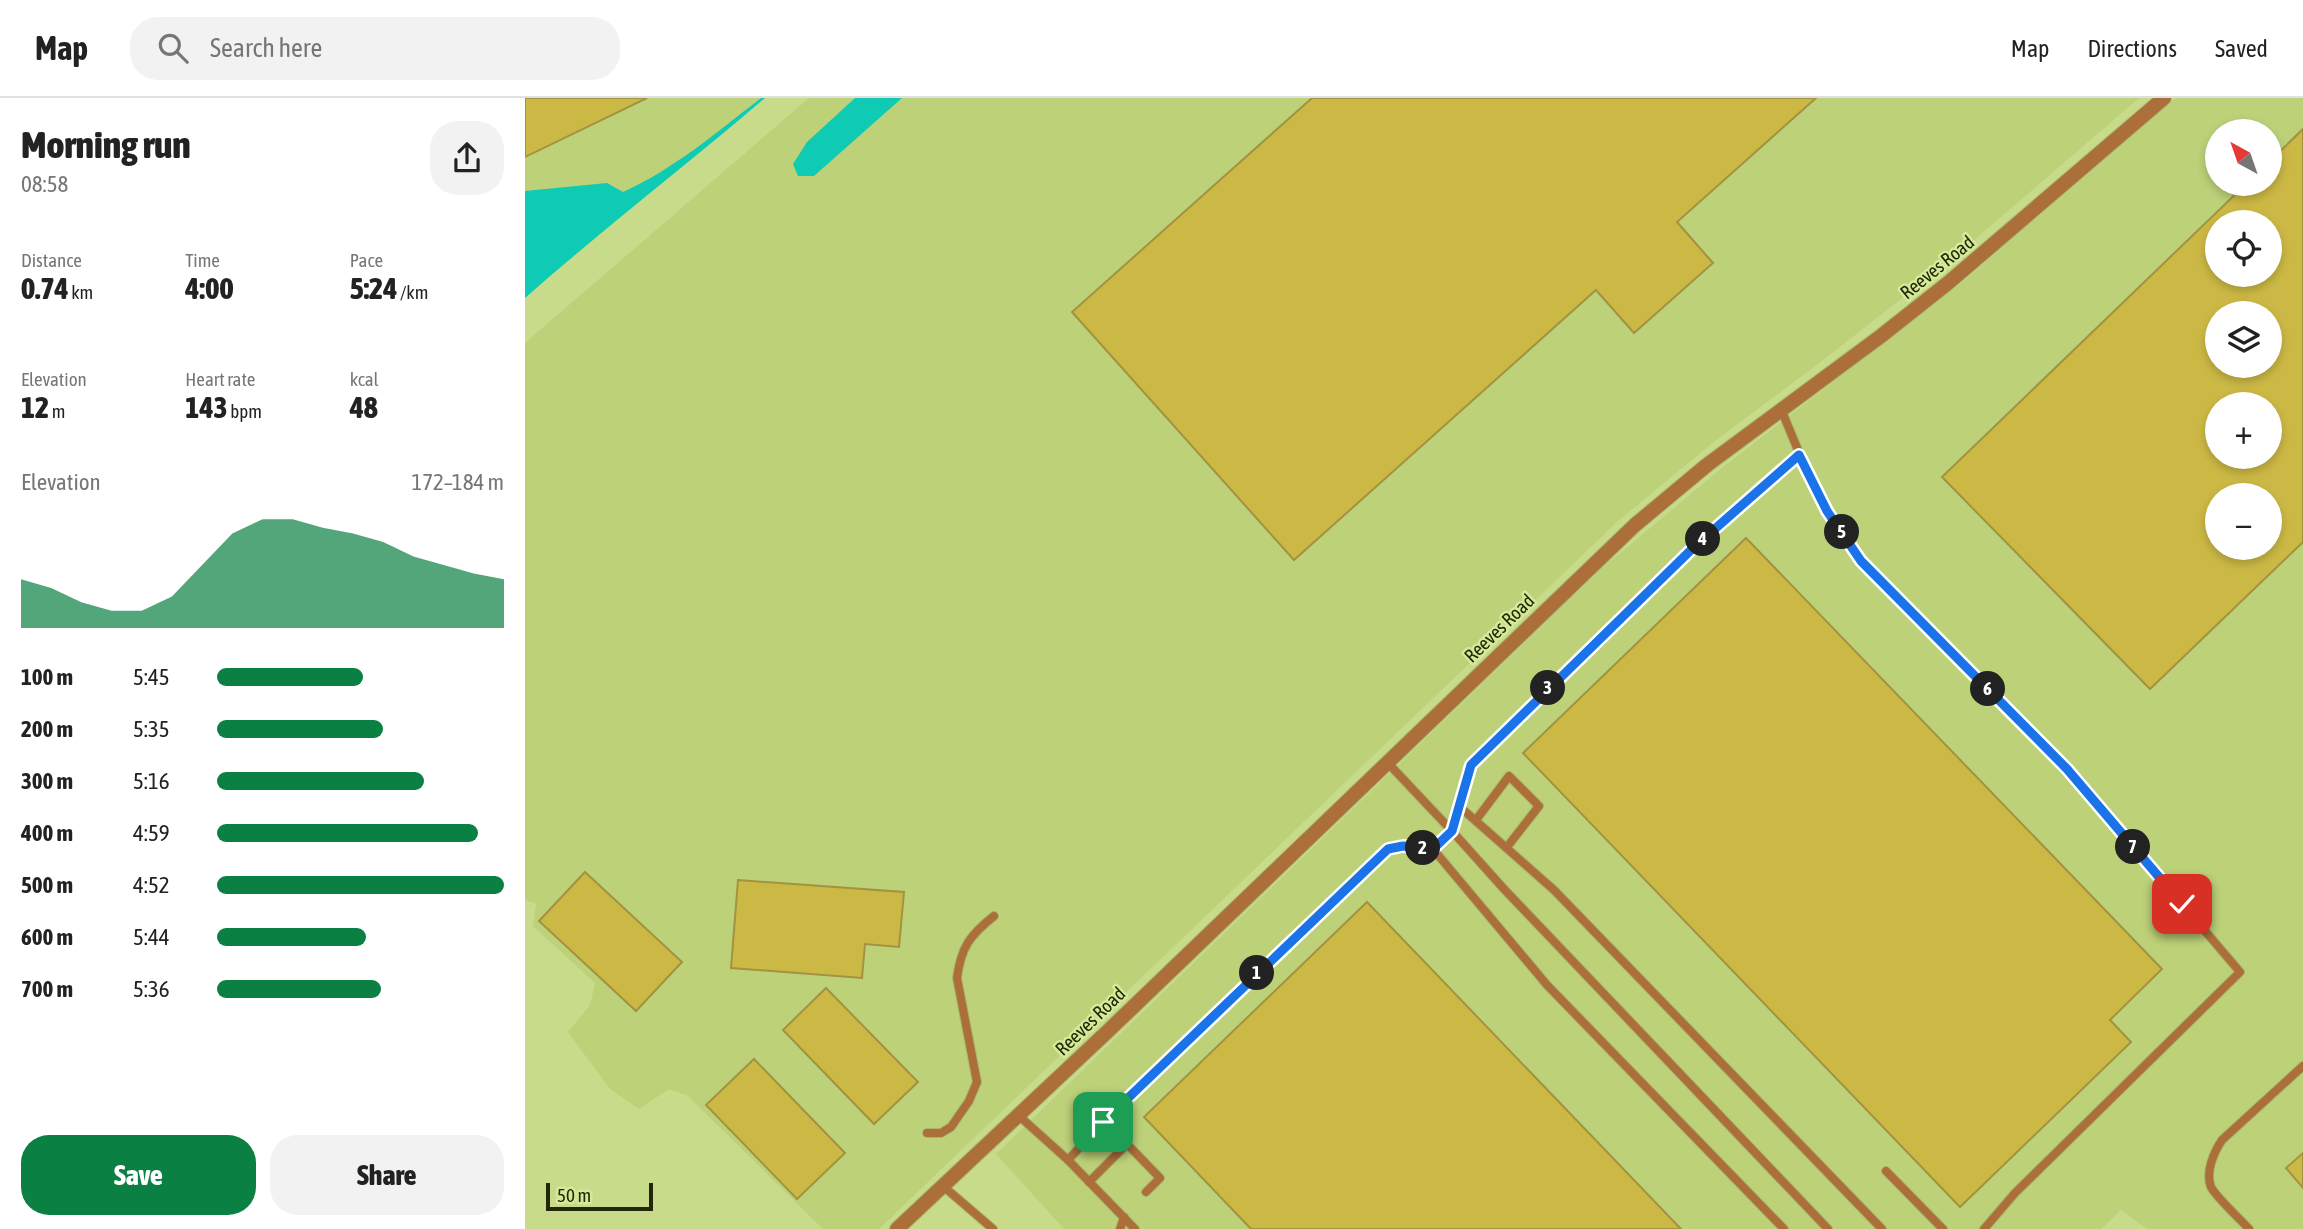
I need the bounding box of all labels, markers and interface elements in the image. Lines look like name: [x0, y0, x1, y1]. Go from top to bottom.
search box: [130, 17, 620, 80]
text: Map: [35, 29, 88, 67]
icon: search: [154, 29, 192, 67]
text: Search here: [210, 33, 322, 63]
text: Map: [2011, 35, 2049, 62]
text: Directions: [2087, 35, 2177, 62]
text: Saved: [2215, 35, 2268, 62]
north arrow: [2205, 119, 2282, 196]
map controls: [2205, 119, 2282, 560]
button: share: [430, 121, 504, 195]
text: Morning run: [21, 123, 191, 166]
text: 08:58: [21, 171, 68, 197]
button: locate: [2205, 210, 2282, 287]
street label: Reeves Road: [1896, 231, 1978, 303]
text: Distance: [21, 249, 82, 271]
text: Time: [185, 249, 220, 271]
text: Pace: [350, 249, 383, 271]
text: 0.74: [21, 271, 69, 305]
text: 4:00: [185, 271, 234, 305]
text: 5:24: [350, 271, 397, 305]
text: km: [69, 281, 93, 303]
text: /km: [397, 281, 428, 303]
button: layers: [2205, 301, 2282, 378]
text: Elevation: [21, 368, 87, 390]
text: Heart rate: [185, 368, 255, 390]
text: kcal: [350, 368, 379, 390]
text: 12: [21, 390, 49, 424]
text: 143: [185, 390, 228, 424]
text: 48: [350, 390, 378, 424]
button: +: [2205, 392, 2282, 469]
text: m: [49, 400, 66, 422]
text: bpm: [228, 400, 262, 422]
text: Elevation: [21, 469, 101, 495]
text: 172–184 m: [411, 469, 504, 495]
button: −: [2205, 483, 2282, 560]
pin: 5: [1825, 514, 1859, 550]
text: 5: [1837, 520, 1846, 542]
pin: 4: [1685, 522, 1721, 556]
text: 4: [1698, 527, 1707, 549]
street label: Reeves Road: [1460, 589, 1538, 667]
text: 100 m: [21, 664, 73, 690]
text: 5:45: [133, 664, 170, 690]
pin: 3: [1531, 670, 1565, 706]
pin: 6: [1971, 672, 2005, 706]
text: 3: [1543, 676, 1552, 698]
text: 6: [1983, 677, 1992, 699]
text: 200 m: [21, 716, 73, 742]
text: 5:35: [133, 716, 170, 742]
text: 300 m: [21, 768, 73, 794]
text: 5:16: [133, 768, 170, 794]
text: 400 m: [21, 820, 73, 846]
text: 4:59: [133, 820, 170, 846]
pin: 2: [1405, 830, 1441, 866]
pin: 7: [2115, 830, 2151, 864]
text: 7: [2128, 835, 2137, 857]
text: 2: [1418, 836, 1427, 858]
text: 500 m: [21, 872, 73, 898]
text: 4:52: [133, 872, 170, 898]
pin: [2152, 874, 2212, 934]
icon: check: [2163, 885, 2201, 923]
text: 600 m: [21, 924, 73, 950]
text: 5:44: [133, 924, 170, 950]
pin: 1: [1239, 956, 1275, 990]
text: 1: [1252, 961, 1261, 983]
text: 700 m: [21, 976, 73, 1002]
text: 5:36: [133, 976, 170, 1002]
street label: Reeves Road: [1051, 982, 1129, 1060]
pin: [1073, 1092, 1133, 1152]
icon: arrive: [1084, 1103, 1122, 1141]
button: Save: [21, 1135, 256, 1215]
button: Share: [270, 1135, 504, 1215]
scale bar: [546, 1180, 653, 1212]
text: 50 m: [557, 1184, 591, 1206]

